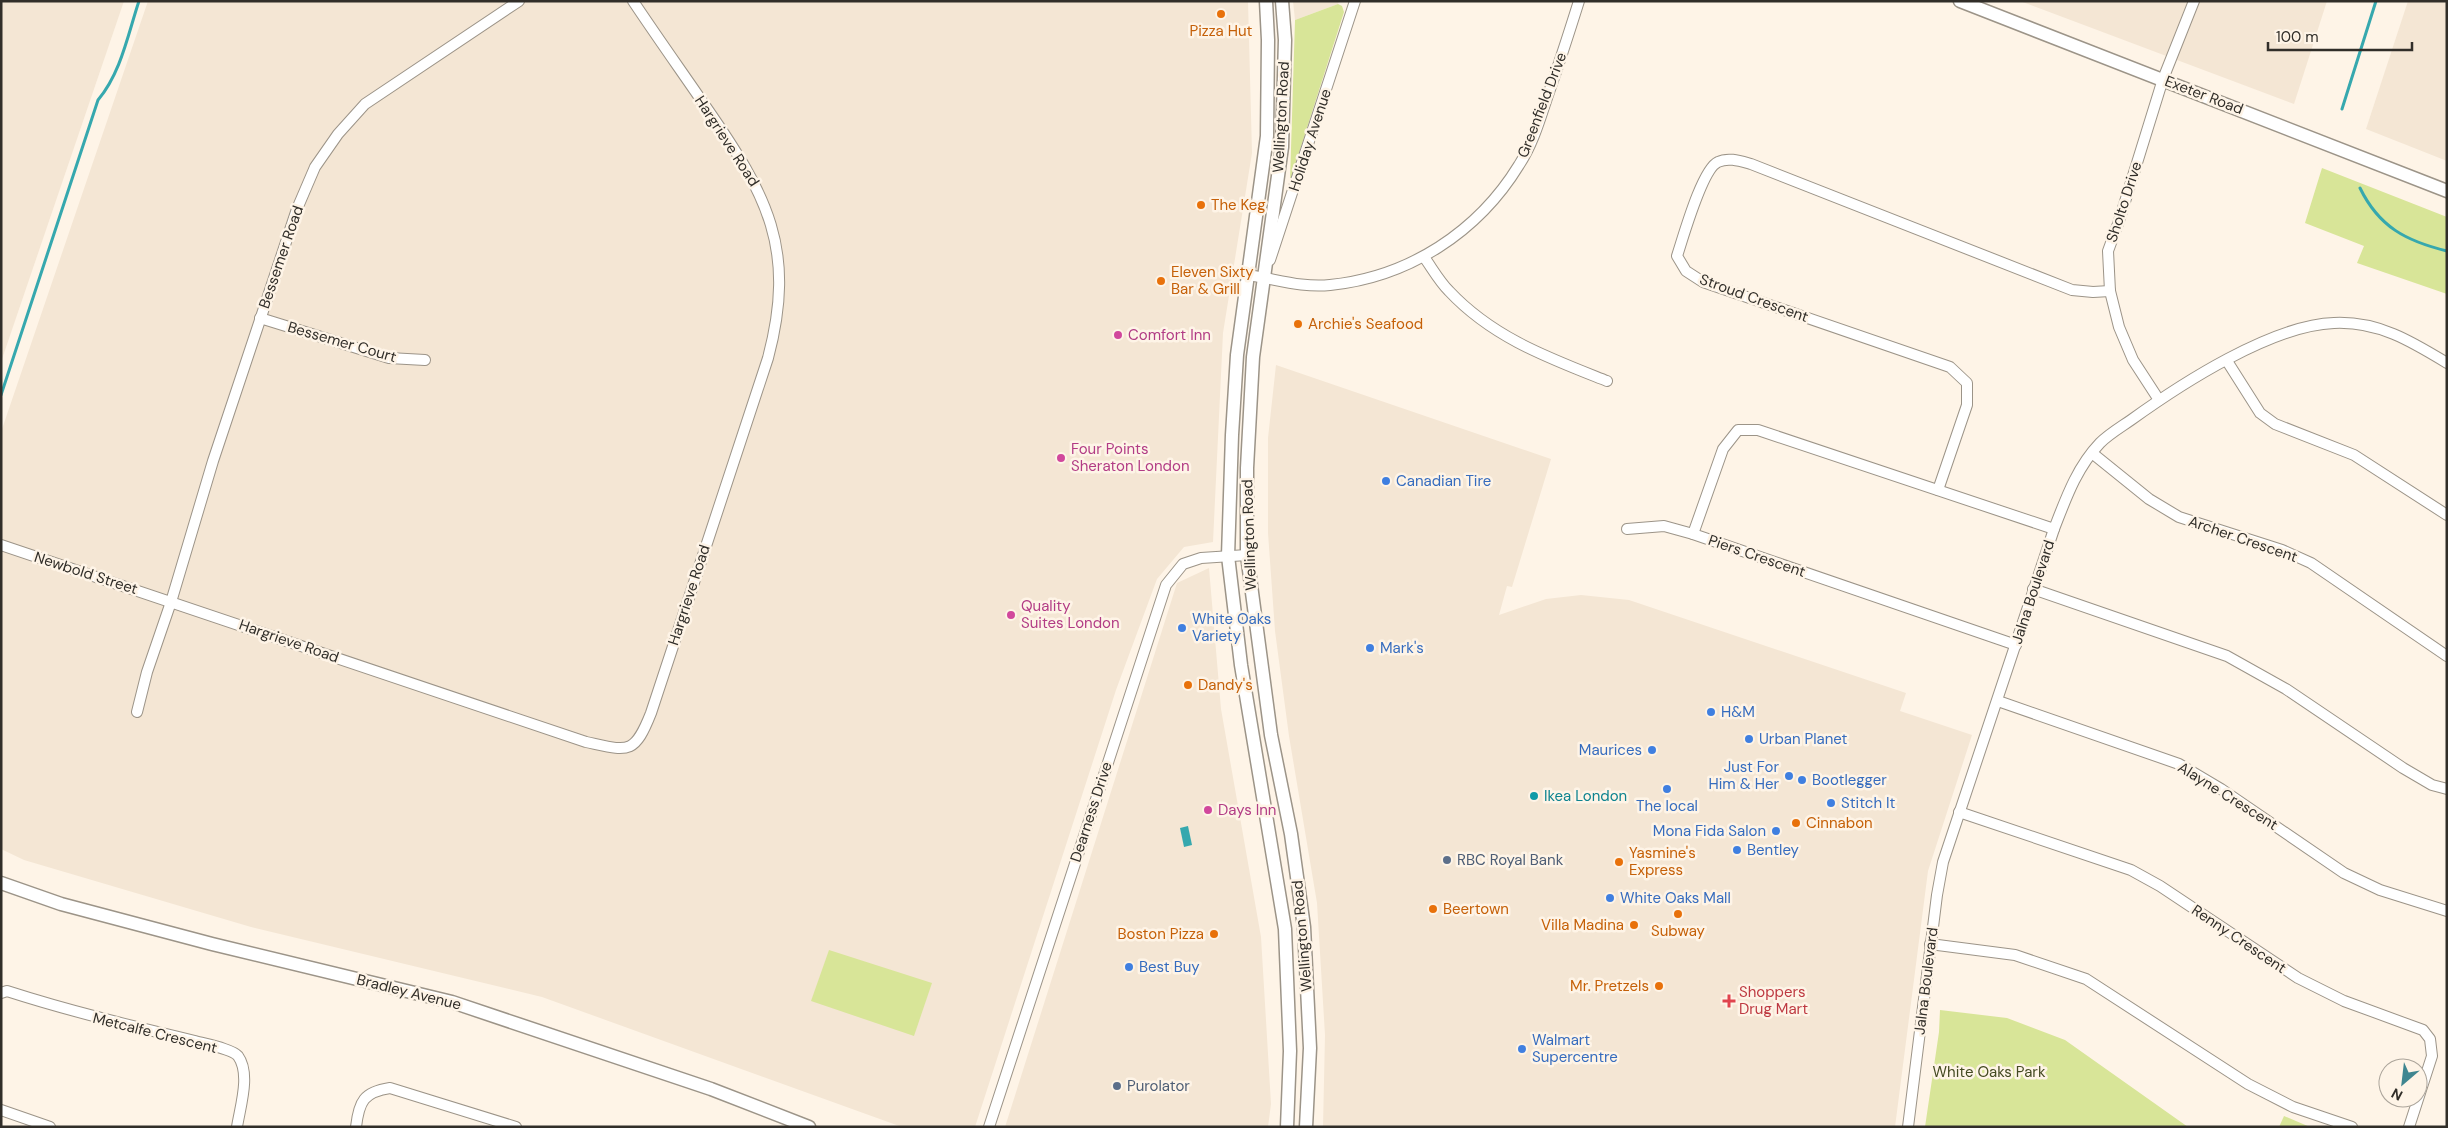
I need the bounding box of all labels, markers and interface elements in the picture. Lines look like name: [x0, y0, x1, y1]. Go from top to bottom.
marker: Pizza Hut: [1215, 8, 1227, 20]
scale bar: [2268, 20, 2412, 52]
place label: Pizza Hut: [1190, 21, 1253, 41]
text: 100 m: [2276, 27, 2319, 47]
street label: Greenfield Drive: [1513, 49, 1571, 161]
street label: Wellington Road: [1268, 61, 1294, 173]
street label: Exeter Road: [2162, 71, 2246, 119]
street label: Holiday Avenue: [1284, 86, 1336, 194]
street label: Hargrieve Road: [690, 92, 764, 190]
street label: Sholto Drive: [2102, 159, 2146, 245]
place label: The Keg: [1211, 195, 1266, 215]
marker: The Keg: [1195, 199, 1207, 211]
street label: Bessemer Road: [254, 203, 308, 311]
place label: Eleven Sixty Bar & Grill: [1171, 262, 1254, 299]
street label: Stroud Crescent: [1697, 269, 1811, 327]
marker: Eleven Sixty Bar & Grill: [1155, 275, 1167, 287]
place label: Archie's Seafood: [1308, 314, 1423, 334]
street label: Bessemer Court: [285, 317, 399, 367]
marker: Archie's Seafood: [1292, 318, 1304, 330]
place label: Comfort Inn: [1128, 325, 1211, 345]
marker: Comfort Inn: [1112, 329, 1124, 341]
place label: Four Points Sheraton London: [1071, 439, 1190, 476]
marker: Four Points Sheraton London: [1055, 452, 1067, 464]
place label: Canadian Tire: [1396, 471, 1491, 491]
marker: Canadian Tire: [1380, 475, 1392, 487]
street label: Wellington Road: [1237, 479, 1261, 591]
street label: Archer Crescent: [2186, 511, 2300, 567]
street label: Piers Crescent: [1706, 530, 1808, 582]
street label: Jalna Boulevard: [2007, 537, 2059, 647]
street label: Hargrieve Road: [663, 542, 715, 648]
street label: Newbold Street: [32, 547, 140, 599]
place label: Quality Suites London: [1021, 596, 1120, 633]
marker: Quality Suites London: [1005, 609, 1017, 621]
place label: White Oaks Variety: [1192, 609, 1271, 646]
street label: Hargrieve Road: [236, 615, 342, 667]
marker: White Oaks Variety: [1176, 622, 1188, 634]
place label: Mark's: [1380, 638, 1424, 658]
marker: Mark's: [1364, 642, 1376, 654]
place label: Dandy's: [1198, 675, 1253, 695]
marker: Dandy's: [1182, 679, 1194, 691]
place label: H&M: [1721, 702, 1755, 722]
marker: H&M: [1705, 706, 1717, 718]
place label: Urban Planet: [1759, 729, 1848, 749]
marker: Urban Planet: [1743, 733, 1755, 745]
place label: Maurices: [1579, 740, 1642, 760]
marker: Maurices: [1646, 744, 1658, 756]
place label: Just For Him & Her: [1709, 757, 1779, 794]
street label: Alayne Crescent: [2174, 757, 2282, 835]
street label: Dearness Drive: [1065, 759, 1117, 865]
marker: Just For Him & Her: [1783, 770, 1795, 782]
place label: Bootlegger: [1812, 770, 1887, 790]
marker: Bootlegger: [1796, 774, 1808, 786]
marker: The local: [1661, 783, 1673, 795]
place label: Ikea London: [1544, 786, 1627, 806]
marker: Ikea London: [1528, 790, 1540, 802]
place label: Stitch It: [1841, 793, 1896, 813]
place label: The local: [1636, 796, 1698, 816]
marker: Stitch It: [1825, 797, 1837, 809]
place label: Days Inn: [1218, 800, 1276, 820]
marker: Days Inn: [1202, 804, 1214, 816]
place label: Cinnabon: [1806, 813, 1873, 833]
marker: Cinnabon: [1790, 817, 1802, 829]
place label: Mona Fida Salon: [1653, 821, 1766, 841]
marker: Mona Fida Salon: [1770, 825, 1782, 837]
place label: Bentley: [1747, 840, 1800, 860]
place label: Yasmine's Express: [1629, 843, 1696, 880]
marker: Bentley: [1731, 844, 1743, 856]
place label: RBC Royal Bank: [1457, 850, 1564, 870]
marker: RBC Royal Bank: [1441, 854, 1453, 866]
marker: Yasmine's Express: [1613, 856, 1625, 868]
street label: Wellington Road: [1287, 880, 1317, 992]
place label: White Oaks Mall: [1620, 888, 1731, 908]
marker: White Oaks Mall: [1604, 892, 1616, 904]
place label: Beertown: [1443, 899, 1509, 919]
street label: Renny Crescent: [2188, 900, 2290, 978]
marker: Beertown: [1427, 903, 1439, 915]
marker: Subway: [1672, 908, 1684, 920]
place label: Villa Madina: [1541, 915, 1624, 935]
marker: Villa Madina: [1628, 919, 1640, 931]
place label: Subway: [1651, 921, 1706, 941]
place label: Boston Pizza: [1117, 924, 1204, 944]
street label: Jalna Boulevard: [1909, 926, 1943, 1036]
marker: Boston Pizza: [1208, 928, 1220, 940]
place label: Best Buy: [1139, 957, 1200, 977]
marker: Best Buy: [1123, 961, 1135, 973]
street label: Bradley Avenue: [355, 969, 463, 1015]
place label: Mr. Pretzels: [1570, 976, 1649, 996]
marker: Mr. Pretzels: [1653, 980, 1665, 992]
place label: Shoppers Drug Mart: [1739, 982, 1808, 1019]
marker: Shoppers Drug Mart: [1723, 995, 1735, 1007]
street label: Metcalfe Crescent: [91, 1008, 219, 1058]
place label: Walmart Supercentre: [1532, 1030, 1618, 1067]
marker: Walmart Supercentre: [1516, 1043, 1528, 1055]
north arrow: [2378, 1058, 2428, 1108]
park label: White Oaks Park: [1933, 1062, 2046, 1082]
place label: Purolator: [1127, 1076, 1190, 1096]
marker: Purolator: [1111, 1080, 1123, 1092]
text: N: [2388, 1084, 2406, 1105]

